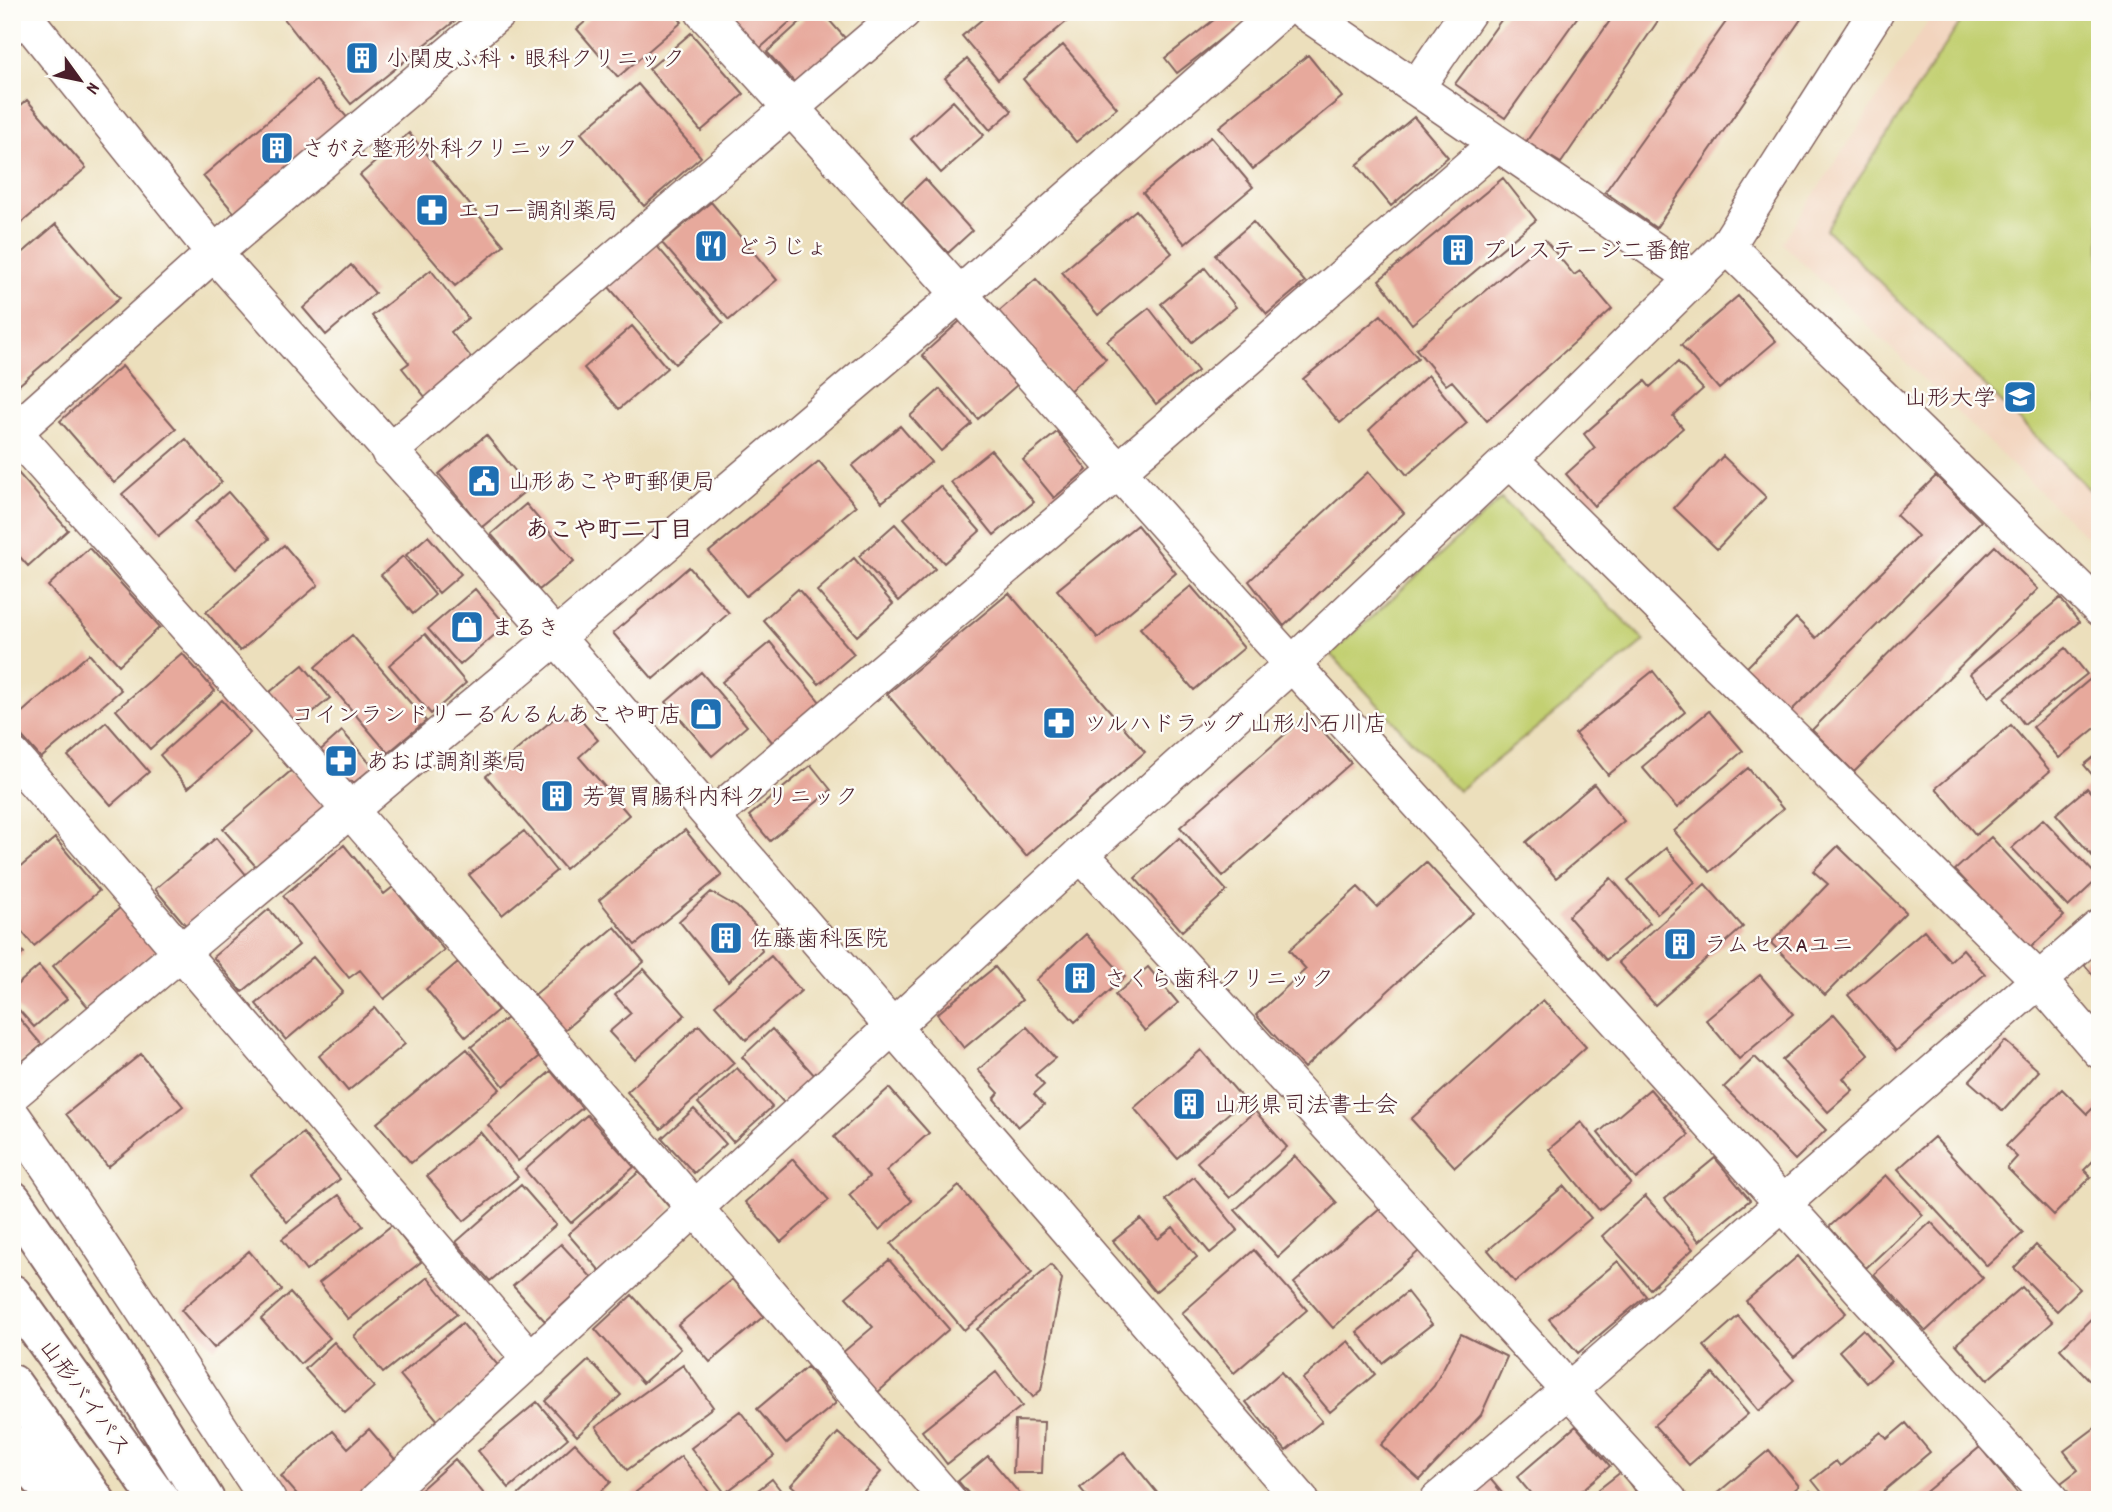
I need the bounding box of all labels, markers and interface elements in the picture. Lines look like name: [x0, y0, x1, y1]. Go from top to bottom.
building icon: 小関皮ふ科・眼科クリニック: [343, 39, 381, 77]
place label: 小関皮ふ科・眼科クリニック: [386, 45, 685, 78]
north arrow: [46, 46, 116, 116]
text: N: [77, 76, 105, 99]
building icon: さがえ整形外科クリニック: [258, 129, 296, 167]
place label: さがえ整形外科クリニック: [302, 135, 578, 168]
pharmacy icon: エコー調剤薬局: [413, 191, 451, 229]
place label: エコー調剤薬局: [457, 197, 618, 230]
restaurant icon: どうじょ: [692, 227, 730, 265]
building icon: プレステージ二番館: [1439, 231, 1477, 269]
place label: どうじょ: [736, 233, 828, 266]
place label: プレステージ二番館: [1482, 237, 1691, 270]
school or university icon: 山形大学: [2001, 378, 2039, 416]
place label: 山形大学: [1904, 384, 1996, 417]
public building icon: 山形あこや町郵便局: [465, 462, 503, 500]
place label: 山形あこや町郵便局: [508, 468, 715, 501]
district label: あこや町二丁目: [525, 515, 693, 549]
shop icon: まるき: [448, 608, 486, 646]
place label: まるき: [491, 614, 560, 647]
shop icon: コインランドリーるんるんあこや町店: [687, 695, 725, 733]
place label: コインランドリーるんるんあこや町店: [291, 701, 682, 734]
pharmacy icon: ツルハドラッグ 山形小石川店: [1040, 704, 1078, 742]
place label: ツルハドラッグ 山形小石川店: [1084, 710, 1387, 743]
pharmacy icon: あおば調剤薬局: [322, 742, 360, 780]
place label: あおば調剤薬局: [366, 748, 527, 781]
building icon: 芳賀胃腸科内科クリニック: [538, 777, 576, 815]
place label: 芳賀胃腸科内科クリニック: [582, 783, 858, 816]
building icon: 佐藤歯科医院: [707, 919, 745, 957]
place label: 佐藤歯科医院: [750, 925, 888, 958]
building icon: ラムセスAユニ: [1661, 925, 1699, 963]
place label: ラムセスAユニ: [1704, 931, 1854, 964]
building icon: さくら歯科クリニック: [1061, 959, 1099, 997]
place label: さくら歯科クリニック: [1104, 965, 1334, 998]
building icon: 山形県司法書士会: [1170, 1085, 1208, 1123]
place label: 山形県司法書士会: [1214, 1091, 1398, 1124]
street label: 山形バイパス: [29, 1334, 137, 1464]

